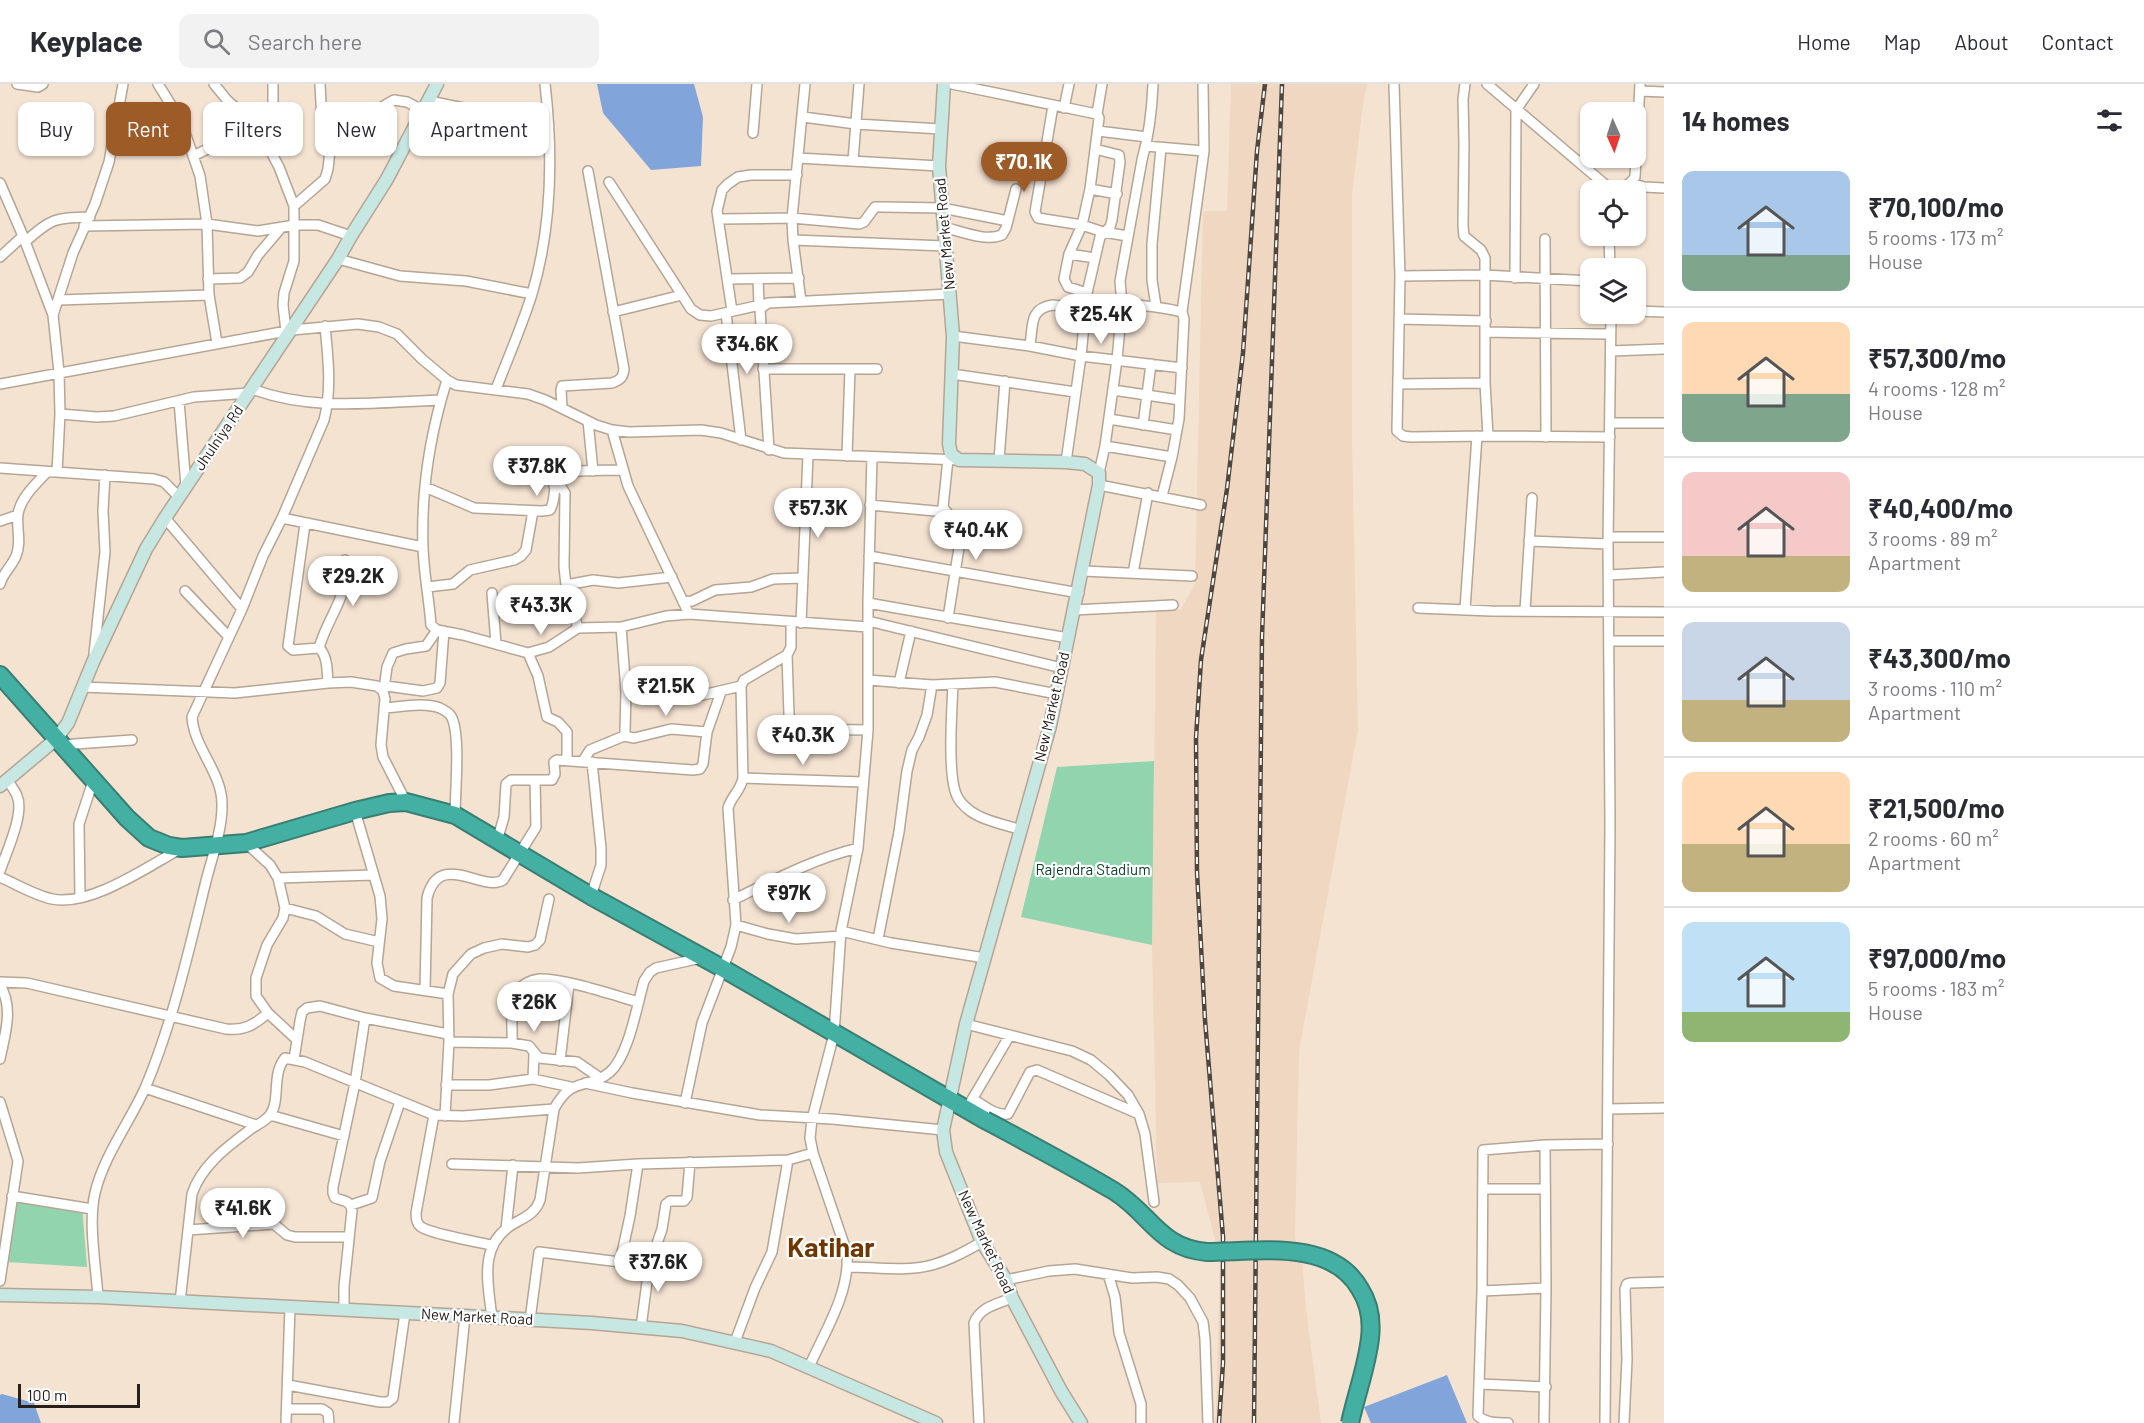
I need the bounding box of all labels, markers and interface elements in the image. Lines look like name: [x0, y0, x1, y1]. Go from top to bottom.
search box: [179, 14, 599, 68]
text: Keyplace: [30, 24, 143, 58]
icon: search: [200, 25, 233, 58]
text: Search here: [248, 28, 362, 54]
text: Home: [1797, 29, 1851, 54]
text: Map: [1884, 29, 1921, 54]
text: About: [1954, 29, 2009, 54]
text: Contact: [2042, 29, 2114, 54]
chip: Buy: [18, 102, 94, 156]
chip: Rent: [106, 102, 191, 156]
chip: Filters: [203, 102, 303, 156]
chip: New: [315, 102, 397, 156]
chip: Apartment: [409, 102, 549, 156]
north arrow: [1580, 102, 1646, 168]
map controls: [1580, 102, 1646, 324]
icon: filters: [2093, 104, 2126, 137]
text: 14 homes: [1682, 105, 1789, 136]
pin: ₹70.1K: [975, 142, 1073, 193]
text: ₹70.1K: [995, 149, 1053, 173]
street label: New Market Road: [930, 177, 958, 291]
button: locate: [1580, 180, 1646, 246]
text: ₹70,100/mo: [1868, 191, 2004, 222]
icon: home: [1730, 195, 1802, 267]
text: 5 rooms · 173 m²: [1868, 225, 2003, 249]
text: House: [1868, 249, 1923, 273]
button: layers: [1580, 258, 1646, 324]
pin: ₹25.4K: [1052, 294, 1150, 345]
text: ₹25.4K: [1069, 301, 1133, 325]
pin: ₹34.6K: [698, 324, 796, 375]
text: ₹34.6K: [716, 331, 779, 355]
text: ₹57,300/mo: [1868, 342, 2006, 373]
icon: home: [1730, 346, 1802, 418]
text: 4 rooms · 128 m²: [1868, 376, 2006, 400]
text: House: [1868, 400, 1923, 424]
street label: Jhulniya Rd: [190, 401, 247, 474]
pin: ₹37.8K: [488, 446, 586, 497]
text: ₹37.8K: [507, 453, 567, 477]
pin: ₹57.3K: [769, 488, 867, 539]
text: ₹40,400/mo: [1868, 492, 2013, 523]
text: ₹57.3K: [788, 495, 848, 519]
icon: home: [1730, 496, 1802, 568]
pin: ₹40.4K: [927, 510, 1025, 561]
text: ₹40.4K: [944, 517, 1008, 541]
text: 3 rooms · 89 m²: [1868, 526, 1998, 550]
text: Apartment: [1868, 550, 1961, 574]
pin: ₹29.2K: [304, 556, 402, 607]
text: ₹29.2K: [322, 563, 384, 587]
pin: ₹43.3K: [492, 585, 590, 636]
text: ₹43.3K: [509, 592, 573, 616]
text: ₹43,300/mo: [1868, 642, 2011, 673]
icon: home: [1730, 646, 1802, 718]
street label: New Market Road: [1030, 650, 1072, 764]
pin: ₹21.5K: [617, 666, 715, 717]
text: ₹21.5K: [637, 673, 695, 697]
text: 3 rooms · 110 m²: [1868, 676, 2002, 700]
text: Apartment: [1868, 700, 1961, 724]
pin: ₹40.3K: [754, 715, 852, 766]
text: ₹40.3K: [771, 722, 835, 746]
text: ₹21,500/mo: [1868, 792, 2005, 823]
icon: home: [1730, 796, 1802, 868]
text: 2 rooms · 60 m²: [1868, 826, 1999, 850]
text: Apartment: [1868, 850, 1961, 874]
park label: Rajendra Stadium: [1035, 860, 1151, 878]
pin: ₹97K: [753, 873, 825, 924]
text: ₹97K: [767, 880, 811, 904]
text: ₹97,000/mo: [1868, 942, 2006, 973]
icon: home: [1730, 946, 1802, 1018]
text: 5 rooms · 183 m²: [1868, 976, 2004, 1000]
pin: ₹26K: [498, 982, 570, 1033]
text: ₹26K: [511, 989, 557, 1013]
text: House: [1868, 1000, 1923, 1024]
street label: New Market Road: [955, 1187, 1019, 1296]
pin: ₹41.6K: [194, 1188, 292, 1239]
text: ₹41.6K: [214, 1195, 272, 1219]
district label: Katihar: [787, 1230, 875, 1262]
pin: ₹37.6K: [609, 1242, 707, 1293]
text: ₹37.6K: [628, 1249, 688, 1273]
street label: New Market Road: [420, 1304, 534, 1328]
scale bar: [18, 1381, 140, 1408]
text: 100 m: [27, 1385, 67, 1404]

